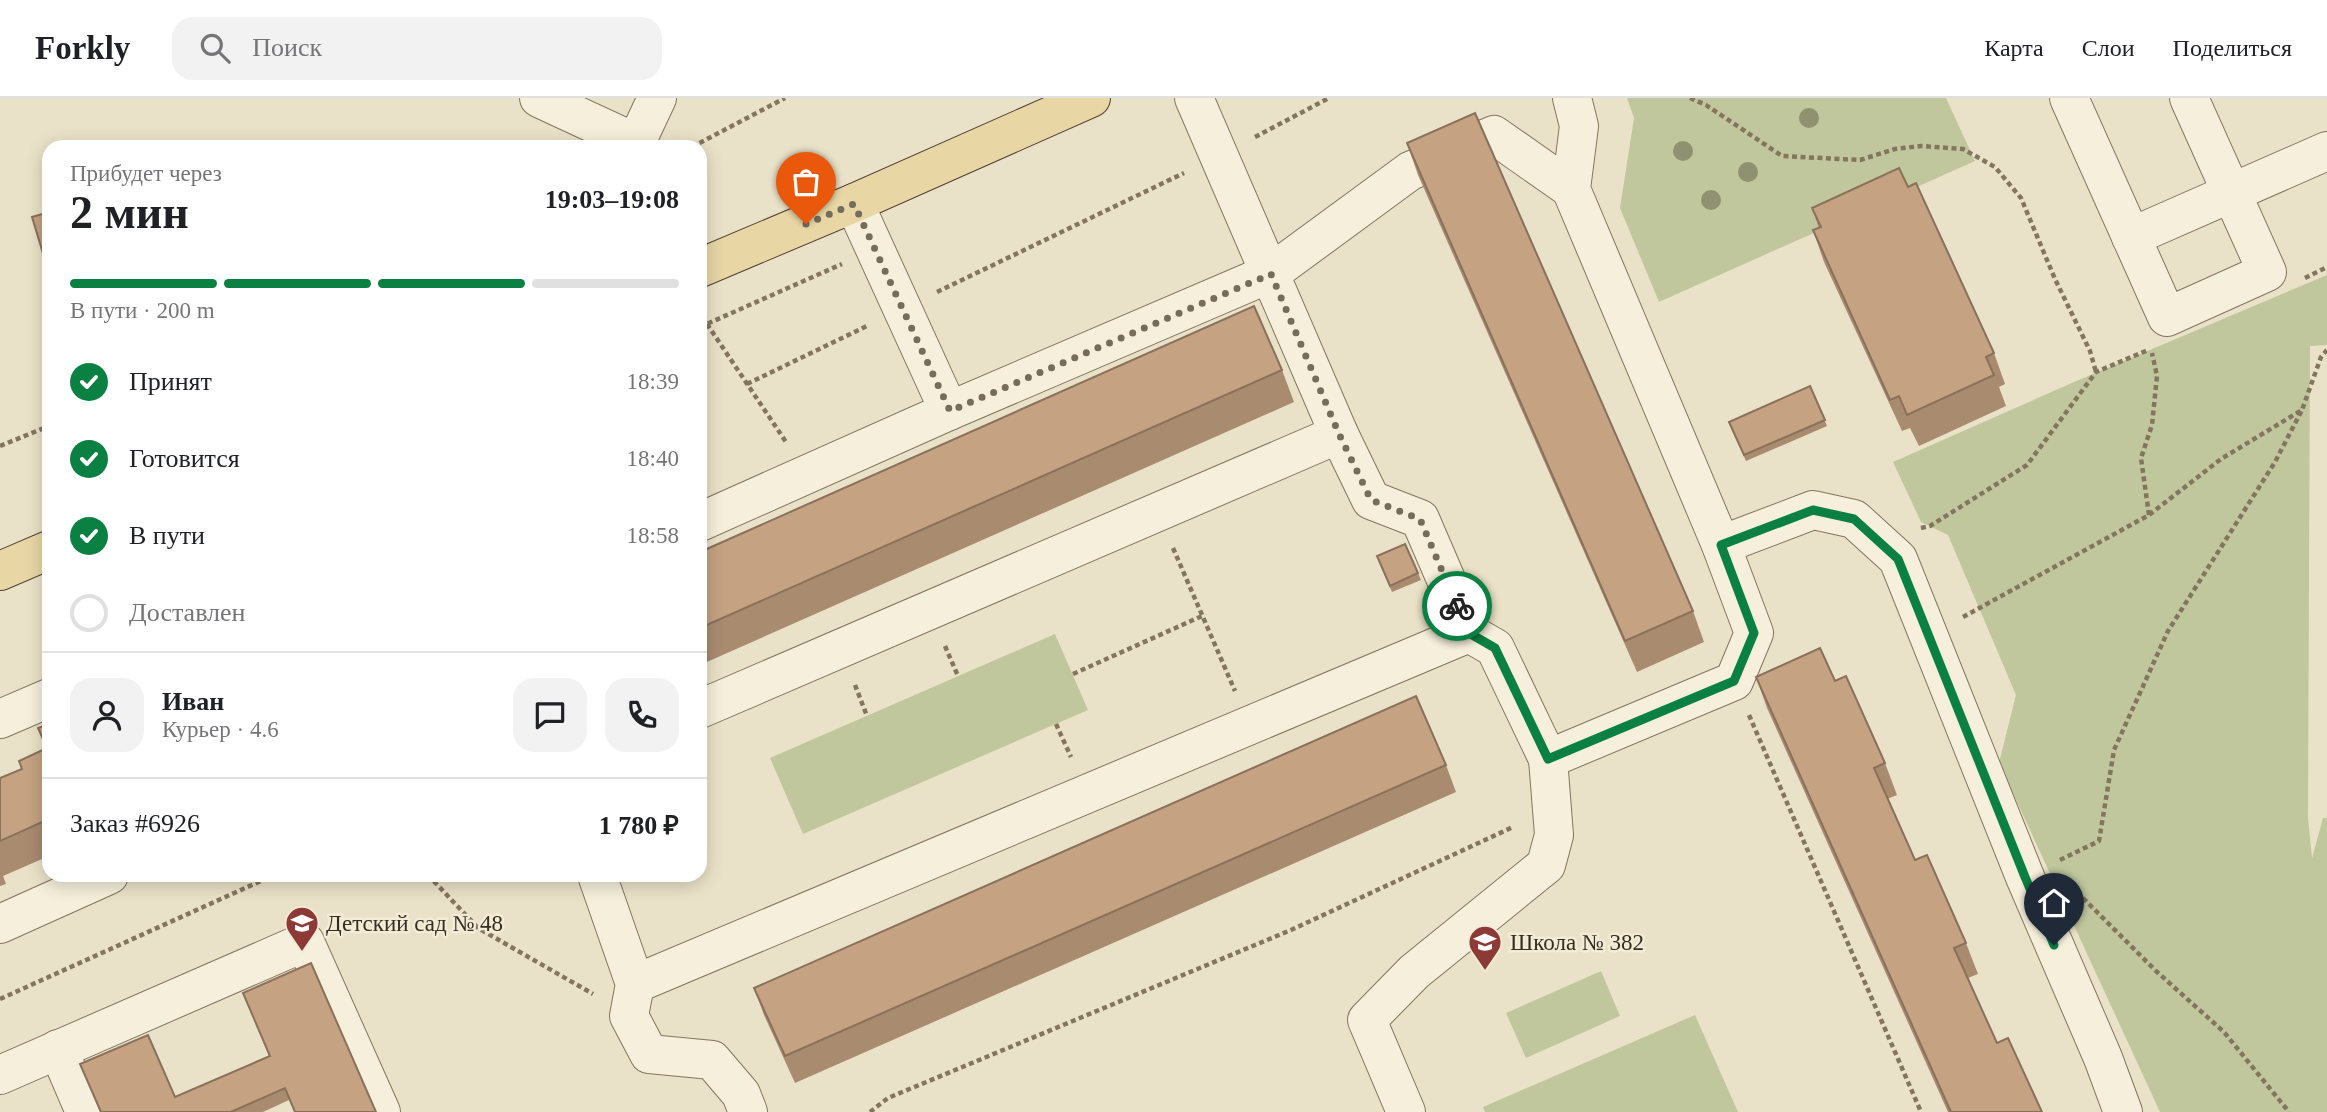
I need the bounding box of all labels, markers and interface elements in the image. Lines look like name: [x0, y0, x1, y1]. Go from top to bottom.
search box: [172, 17, 662, 80]
icon: search: [196, 29, 234, 67]
text: Forkly: [35, 30, 130, 66]
text: Поиск: [252, 33, 322, 62]
text: Карта: [1984, 35, 2044, 61]
text: Слои: [2082, 35, 2135, 61]
text: Поделиться: [2173, 35, 2292, 61]
pin: [776, 152, 836, 224]
text: Прибудет через: [70, 161, 222, 186]
icon: bag: [787, 163, 825, 201]
text: 19:03–19:08: [545, 185, 679, 214]
text: 2 мин: [70, 187, 189, 238]
text: В пути · 200 m: [70, 298, 215, 323]
icon: check: [70, 363, 108, 401]
text: Принят: [129, 367, 212, 396]
text: 18:39: [627, 369, 679, 394]
icon: check: [70, 440, 108, 478]
text: Готовится: [129, 444, 240, 473]
text: 18:40: [627, 446, 679, 471]
icon: check: [70, 517, 108, 555]
text: В пути: [129, 521, 205, 550]
text: 18:58: [627, 523, 679, 548]
courier: [1422, 571, 1492, 641]
icon: bike: [1438, 587, 1476, 625]
text: Доставлен: [129, 598, 246, 627]
button: person: [70, 678, 144, 752]
button: chat: [513, 678, 587, 752]
button: phone: [605, 678, 679, 752]
text: Иван: [162, 687, 224, 716]
text: Курьер · 4.6: [162, 717, 279, 742]
text: Заказ #6926: [70, 809, 200, 838]
text: 1 780 ₽: [599, 811, 679, 840]
pin: [2024, 873, 2084, 945]
icon: home: [2035, 884, 2073, 922]
school or university icon: Детский сад № 48: [283, 904, 321, 953]
place label: Детский сад № 48: [326, 911, 503, 936]
school or university icon: Школа № 382: [1466, 923, 1504, 972]
place label: Школа № 382: [1510, 930, 1644, 955]

